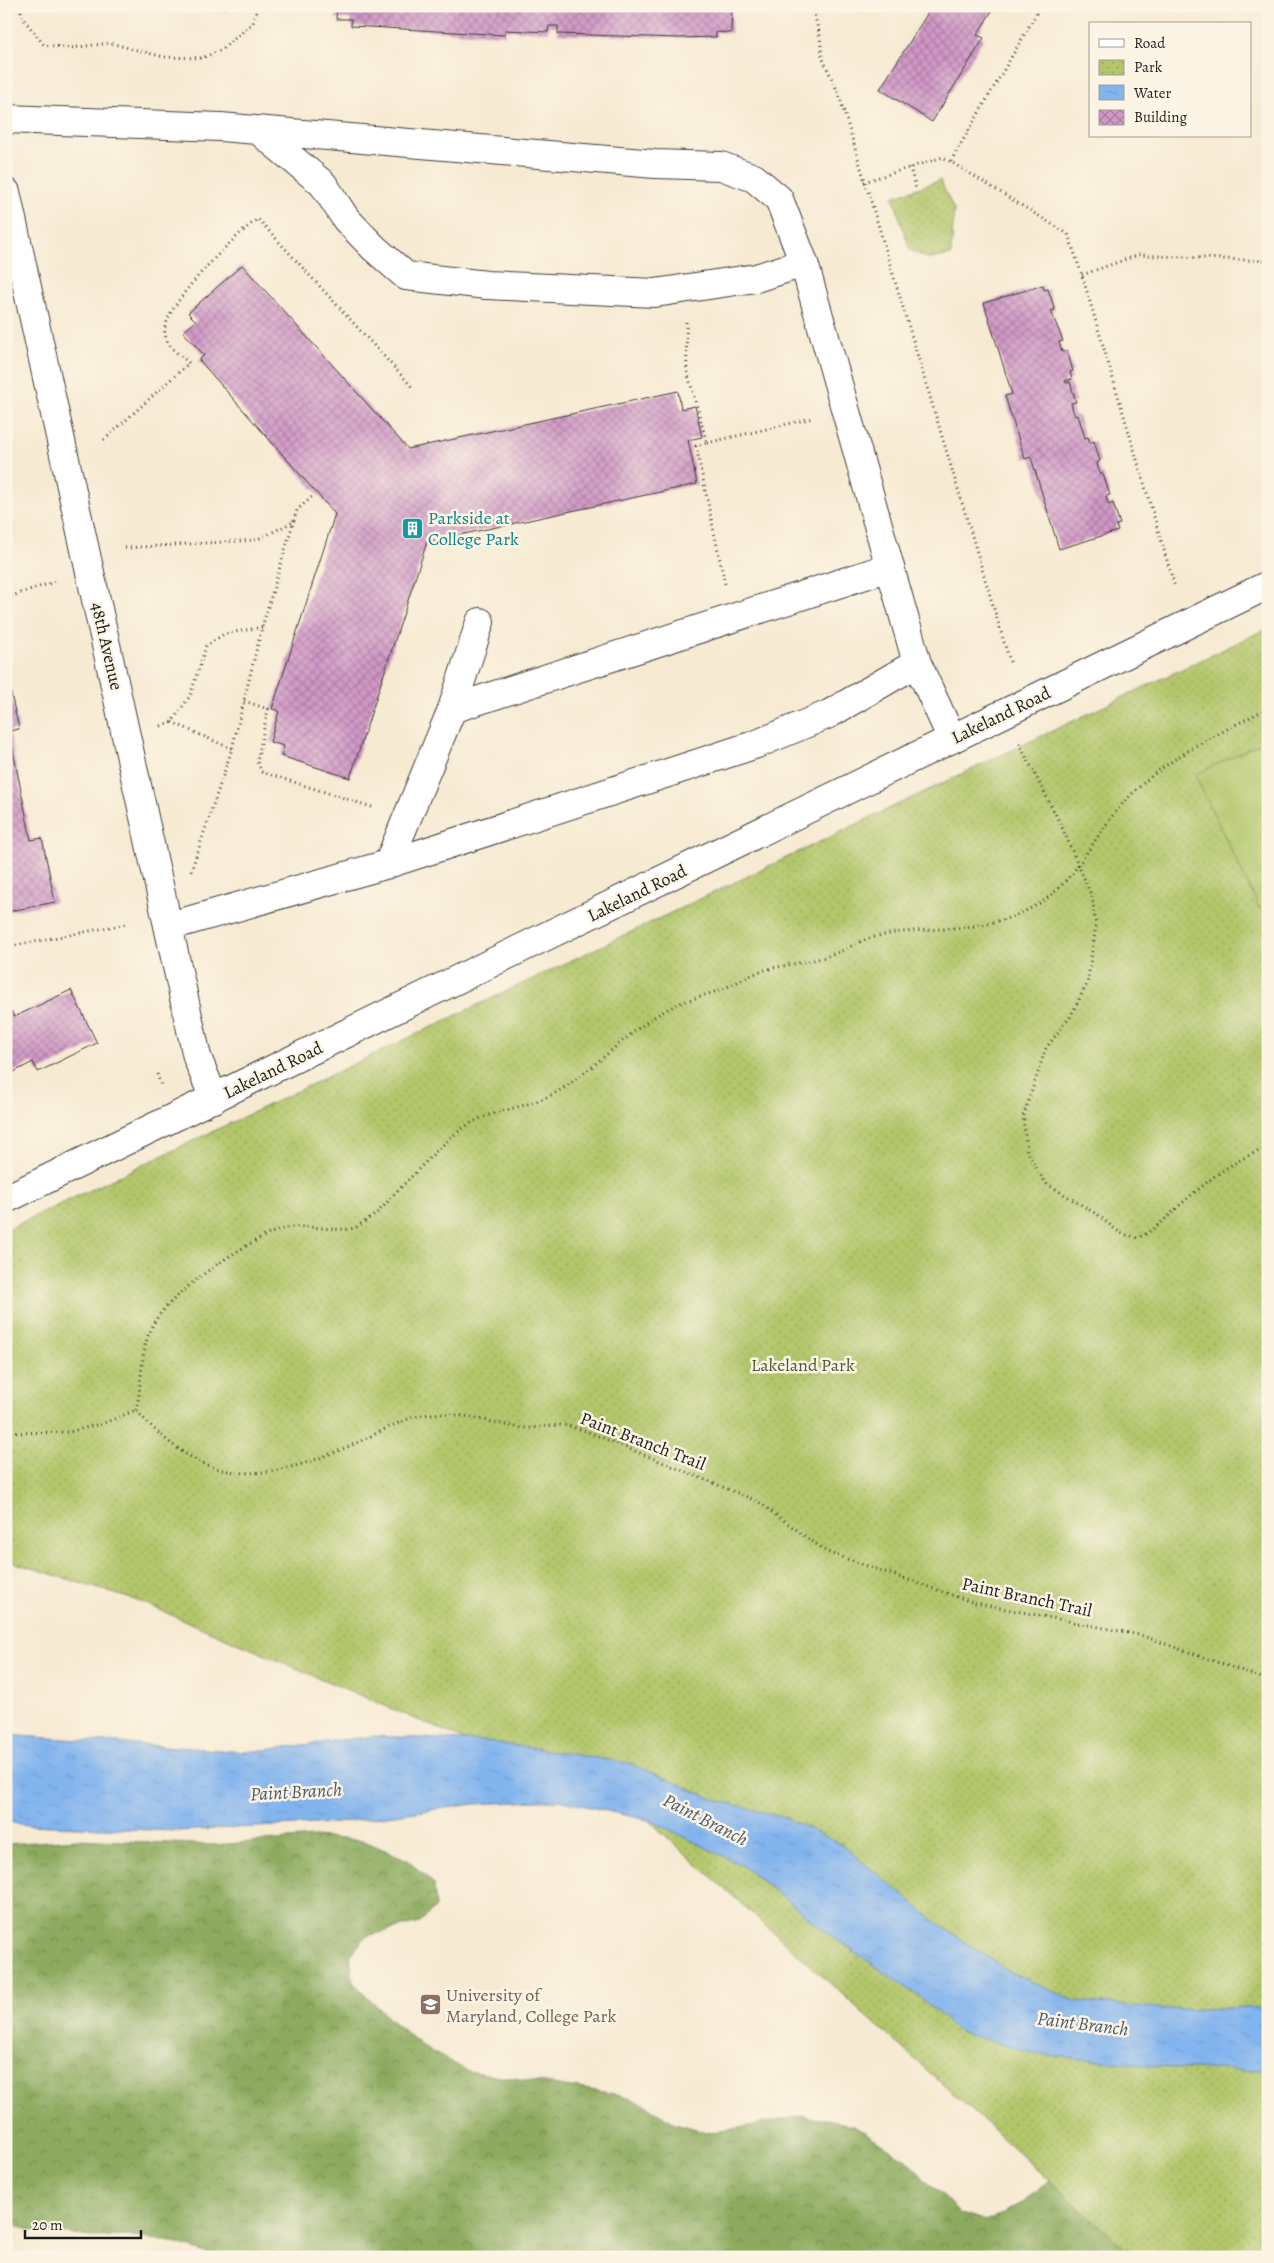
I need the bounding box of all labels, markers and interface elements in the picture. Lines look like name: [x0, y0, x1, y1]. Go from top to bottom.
legend: [1089, 22, 1252, 138]
text: Road: [1134, 33, 1166, 53]
text: Park: [1134, 57, 1163, 77]
text: Water: [1133, 83, 1171, 103]
text: Building: [1134, 107, 1187, 127]
place label: Parkside at College Park: [428, 506, 519, 551]
building icon: Parkside at College Park: [400, 516, 424, 540]
street label: 48th Avenue: [85, 600, 129, 692]
street label: Lakeland Road: [947, 681, 1055, 749]
street label: Lakeland Road: [583, 859, 691, 927]
street label: Lakeland Road: [219, 1036, 327, 1104]
park label: Lakeland Park: [751, 1353, 855, 1377]
street label: Paint Branch Trail: [577, 1406, 710, 1476]
street label: Paint Branch Trail: [960, 1571, 1095, 1623]
water label: Paint Branch: [249, 1777, 343, 1807]
water label: Paint Branch: [659, 1787, 752, 1852]
place label: University of Maryland, College Park: [446, 1983, 616, 2028]
school or university icon: University of Maryland, College Park: [418, 1993, 442, 2017]
water label: Paint Branch: [1036, 2005, 1130, 2043]
scale bar: [25, 2208, 141, 2240]
text: 20 m: [32, 2215, 63, 2235]

